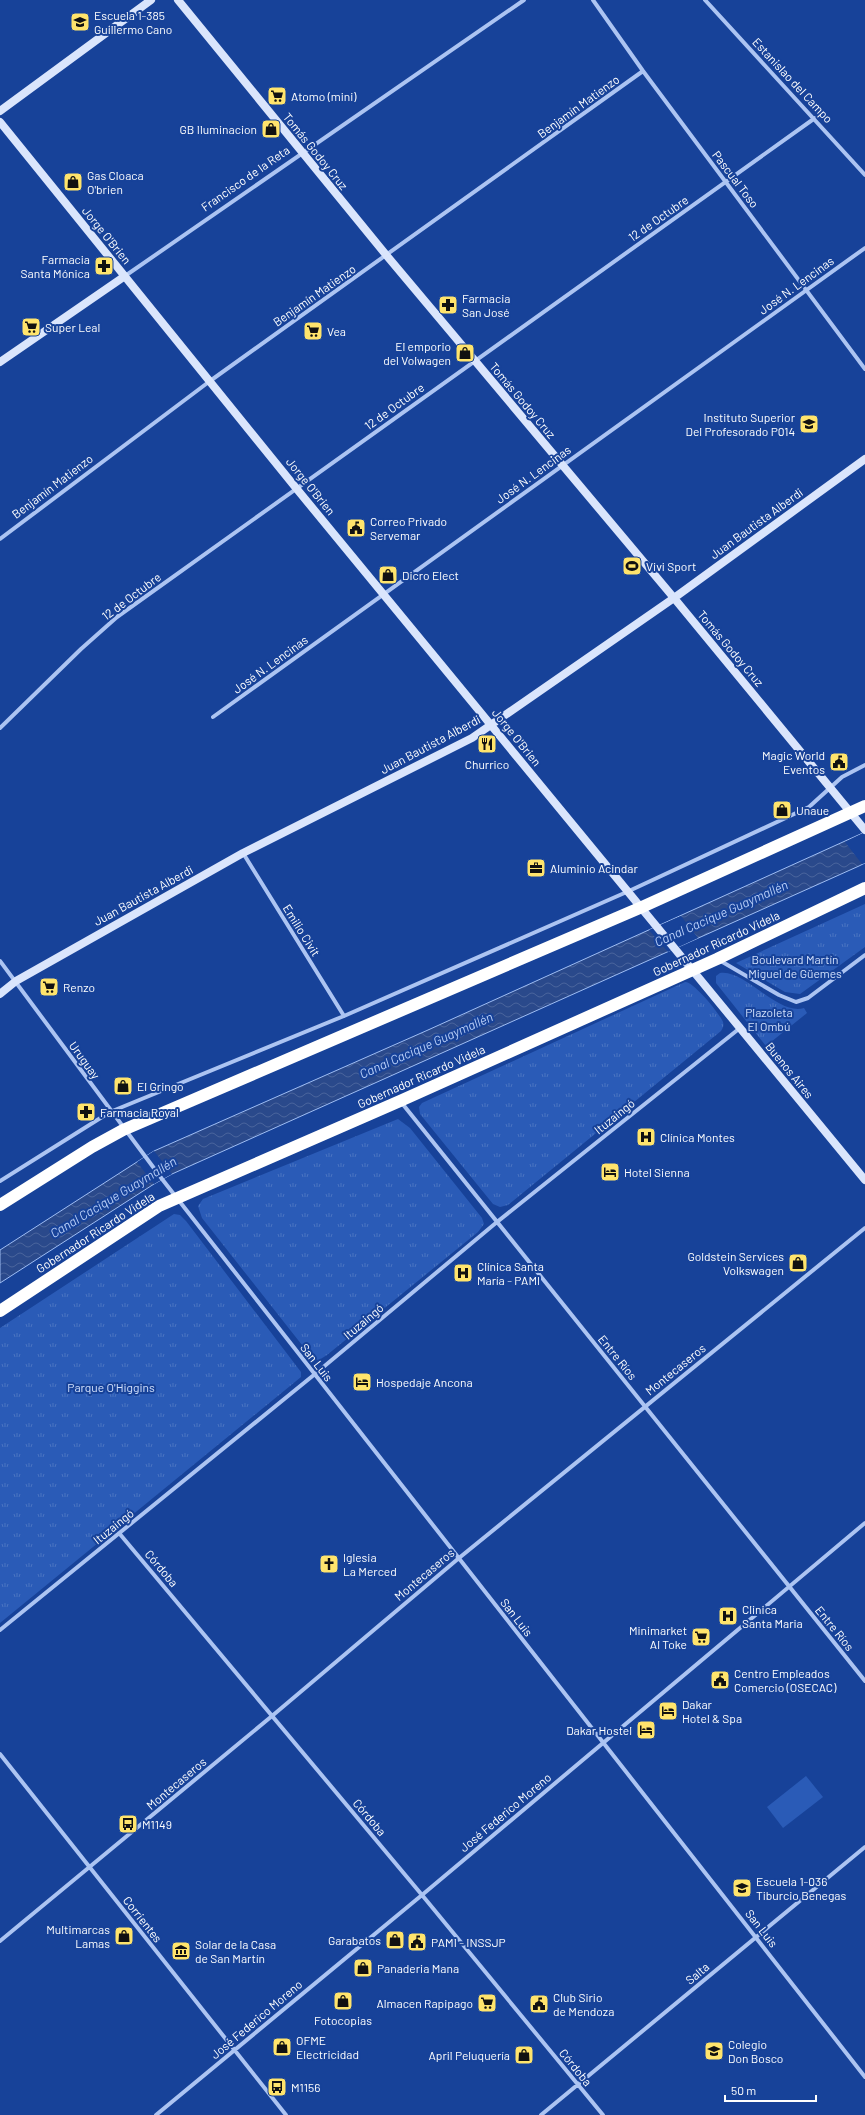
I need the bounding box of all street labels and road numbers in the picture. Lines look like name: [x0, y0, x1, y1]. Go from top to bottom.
street label: Estanislao del Campo: [750, 35, 836, 125]
street label: Benjamín Matienzo: [534, 72, 622, 140]
street label: Tomás Godoy Cruz: [281, 110, 351, 192]
street label: Francisco de la Reta: [198, 142, 292, 214]
street label: Pascual Toso: [710, 148, 762, 210]
street label: 12 de Octubre: [625, 192, 691, 244]
street label: Jorge O'Brien: [80, 203, 134, 267]
street label: José N. Lencinas: [756, 253, 836, 317]
street label: Benjamín Matienzo: [270, 261, 358, 329]
street label: Tomás Godoy Cruz: [487, 359, 559, 441]
street label: 12 de Octubre: [362, 380, 426, 432]
street label: José N. Lencinas: [493, 442, 573, 506]
street label: Benjamín Matienzo: [9, 451, 95, 521]
street label: Jorge O'Brien: [284, 454, 338, 518]
street label: Juan Bautista Alberdi: [707, 485, 805, 561]
street label: 12 de Octubre: [99, 569, 163, 623]
street label: Tomás Godoy Cruz: [695, 607, 767, 689]
street label: José N. Lencinas: [230, 632, 310, 696]
street label: Jorge O'Brien: [490, 705, 544, 769]
street label: Juan Bautista Alberdi: [378, 712, 482, 776]
street label: Juan Bautista Alberdi: [91, 862, 195, 928]
street label: Emilio Civit: [281, 901, 323, 959]
street label: Gobernador Ricardo Videla: [650, 907, 782, 979]
street label: Uruguay: [67, 1038, 104, 1082]
street label: Buenos Aires: [763, 1039, 817, 1101]
street label: Gobernador Ricardo Videla: [355, 1042, 487, 1110]
street label: Ituzaingó: [591, 1096, 637, 1136]
street label: Gobernador Ricardo Videla: [33, 1189, 157, 1275]
street label: Ituzaingó: [340, 1300, 386, 1342]
street label: Entre Ríos: [596, 1332, 640, 1382]
street label: San Luis: [298, 1340, 336, 1384]
street label: Montecaseros: [642, 1340, 708, 1398]
street label: Ituzaingó: [90, 1506, 136, 1546]
street label: Montecaseros: [391, 1545, 457, 1603]
street label: Córdoba: [143, 1547, 181, 1589]
street label: San Luis: [498, 1595, 536, 1639]
street label: Entre Ríos: [813, 1603, 857, 1653]
street label: Montecaseros: [143, 1754, 209, 1812]
street label: José Federico Moreno: [456, 1770, 554, 1854]
street label: Córdoba: [351, 1796, 389, 1838]
street label: Corrientes: [121, 1893, 165, 1945]
street label: San Luis: [743, 1906, 781, 1950]
street label: Salta: [682, 1959, 712, 1987]
street label: José Federico Moreno: [207, 1977, 305, 2061]
street label: Córdoba: [557, 2046, 595, 2088]

